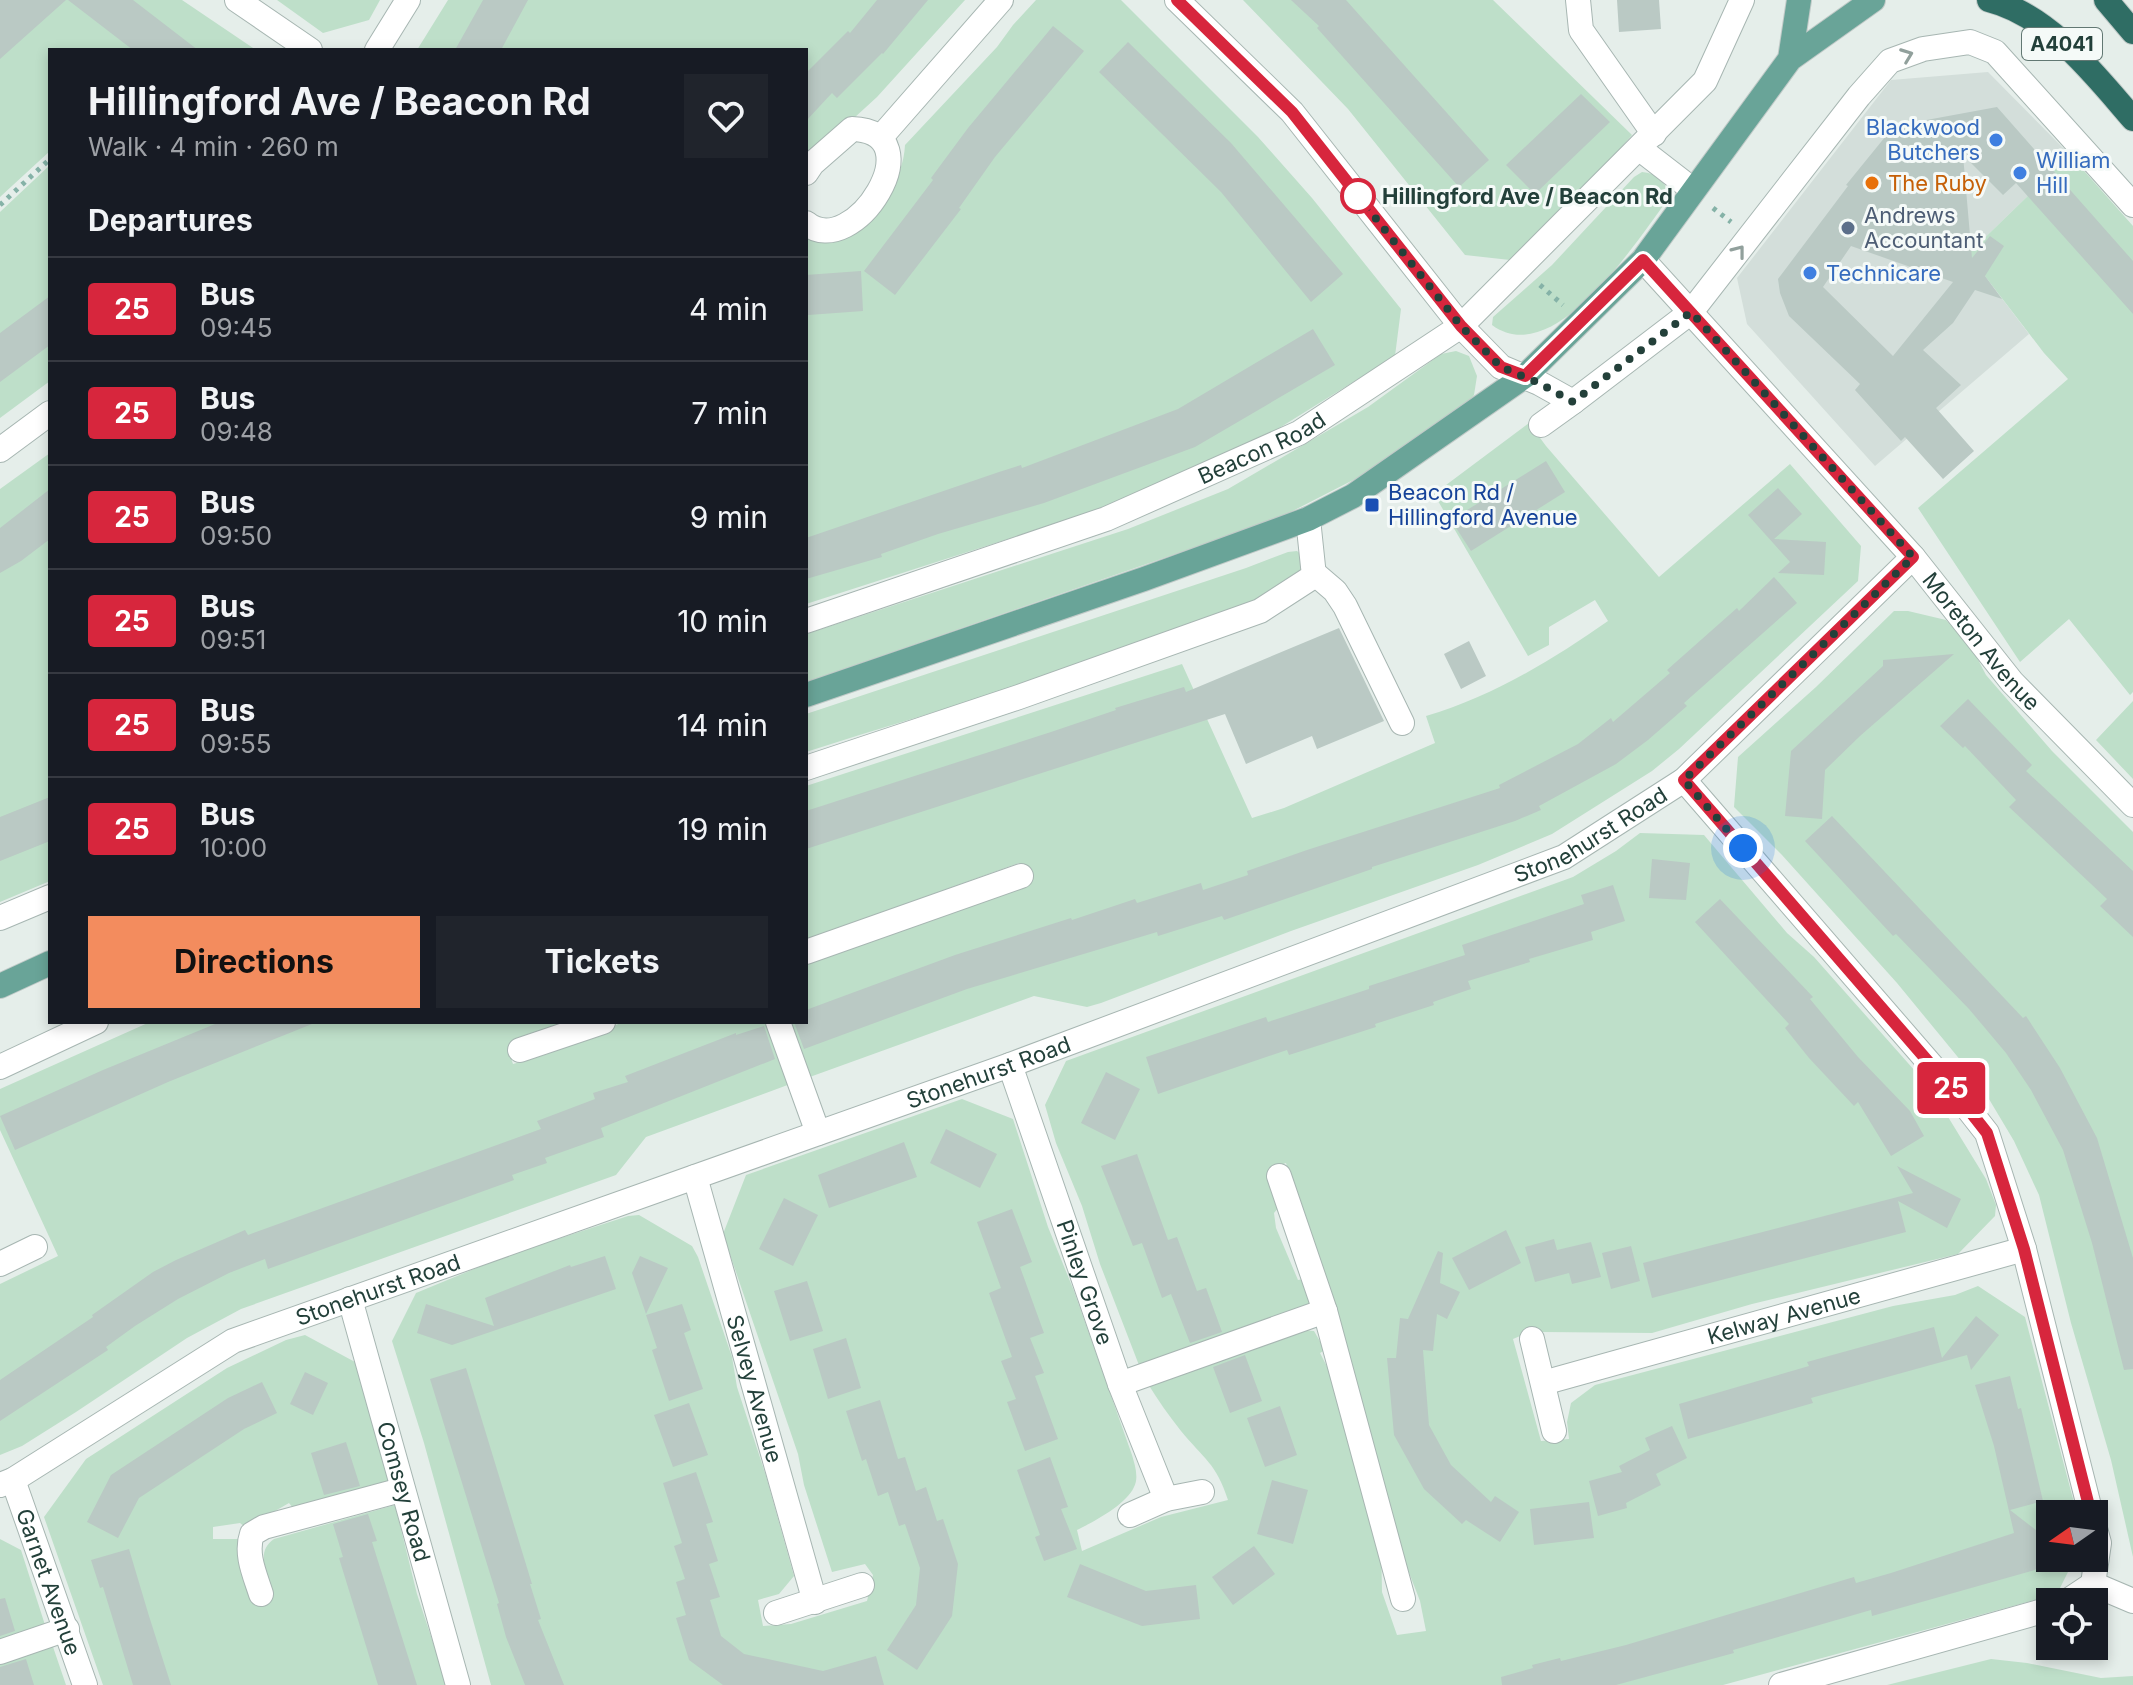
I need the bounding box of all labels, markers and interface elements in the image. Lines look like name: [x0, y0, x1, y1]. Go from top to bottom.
road number: A4041: [2022, 28, 2102, 60]
one-way arrow: [1899, 48, 1913, 65]
button: heart: [684, 74, 768, 158]
text: Hillingford Ave / Beacon Rd: [88, 78, 591, 124]
place label: Blackwood Butchers: [1866, 114, 1980, 165]
text: Walk · 4 min · 260 m: [88, 131, 339, 162]
marker: Blackwood Butchers: [1987, 131, 2005, 149]
place label: William Hill: [2036, 147, 2111, 198]
marker: William Hill: [2011, 164, 2029, 182]
place label: The Ruby: [1888, 170, 1987, 196]
marker: The Ruby: [1863, 174, 1881, 192]
marker: Hillingford Ave / Beacon Rd: [1341, 179, 1375, 213]
place label: Hillingford Ave / Beacon Rd: [1382, 183, 1673, 209]
text: Departures: [88, 202, 253, 238]
place label: Andrews Accountant: [1864, 202, 1983, 253]
marker: Andrews Accountant: [1839, 219, 1857, 237]
one-way arrow: [1729, 246, 1744, 260]
place label: Technicare: [1826, 260, 1941, 286]
marker: Technicare: [1801, 264, 1819, 282]
text: Bus: [200, 276, 255, 312]
text: 4 min: [689, 291, 768, 327]
text: 25: [114, 292, 150, 326]
text: 09:45: [200, 312, 273, 343]
text: Bus: [200, 380, 255, 416]
text: 7 min: [691, 395, 768, 431]
text: 25: [114, 396, 150, 430]
street label: Beacon Road: [1194, 406, 1330, 489]
text: 09:48: [200, 416, 273, 447]
place label: Beacon Rd / Hillingford Avenue: [1388, 479, 1578, 530]
text: Bus: [200, 484, 255, 520]
marker: Beacon Rd / Hillingford Avenue: [1363, 496, 1381, 514]
text: 9 min: [690, 499, 768, 535]
text: 25: [114, 500, 150, 534]
text: 09:50: [200, 520, 272, 551]
street label: Moreton Avenue: [1917, 567, 2045, 716]
text: Bus: [200, 588, 255, 624]
text: 10 min: [677, 603, 768, 639]
text: 25: [114, 604, 150, 638]
text: 09:51: [200, 624, 266, 655]
text: Bus: [200, 692, 255, 728]
text: 14 min: [677, 707, 768, 743]
text: 25: [114, 708, 150, 742]
text: 09:55: [200, 728, 272, 759]
street label: Stonehurst Road: [1510, 781, 1672, 888]
text: Bus: [200, 796, 255, 832]
text: 19 min: [677, 811, 768, 847]
text: 25: [114, 812, 150, 846]
your location: [1723, 828, 1763, 868]
text: 10:00: [200, 832, 267, 863]
button: Directions: [88, 916, 420, 1008]
button: Tickets: [436, 916, 768, 1008]
street label: Stonehurst Road: [903, 1030, 1074, 1114]
line badge: 25: [1915, 1062, 1987, 1114]
text: 25: [1933, 1071, 1969, 1105]
street label: Pinley Grove: [1051, 1216, 1119, 1348]
street label: Stonehurst Road: [292, 1248, 464, 1331]
street label: Kelway Avenue: [1704, 1282, 1863, 1350]
street label: Selvey Avenue: [722, 1312, 788, 1466]
street label: Comsey Road: [372, 1419, 436, 1565]
north arrow: [2036, 1500, 2108, 1572]
map controls: [2036, 1500, 2108, 1660]
street label: Garnet Avenue: [11, 1505, 87, 1659]
button: locate: [2036, 1588, 2108, 1660]

